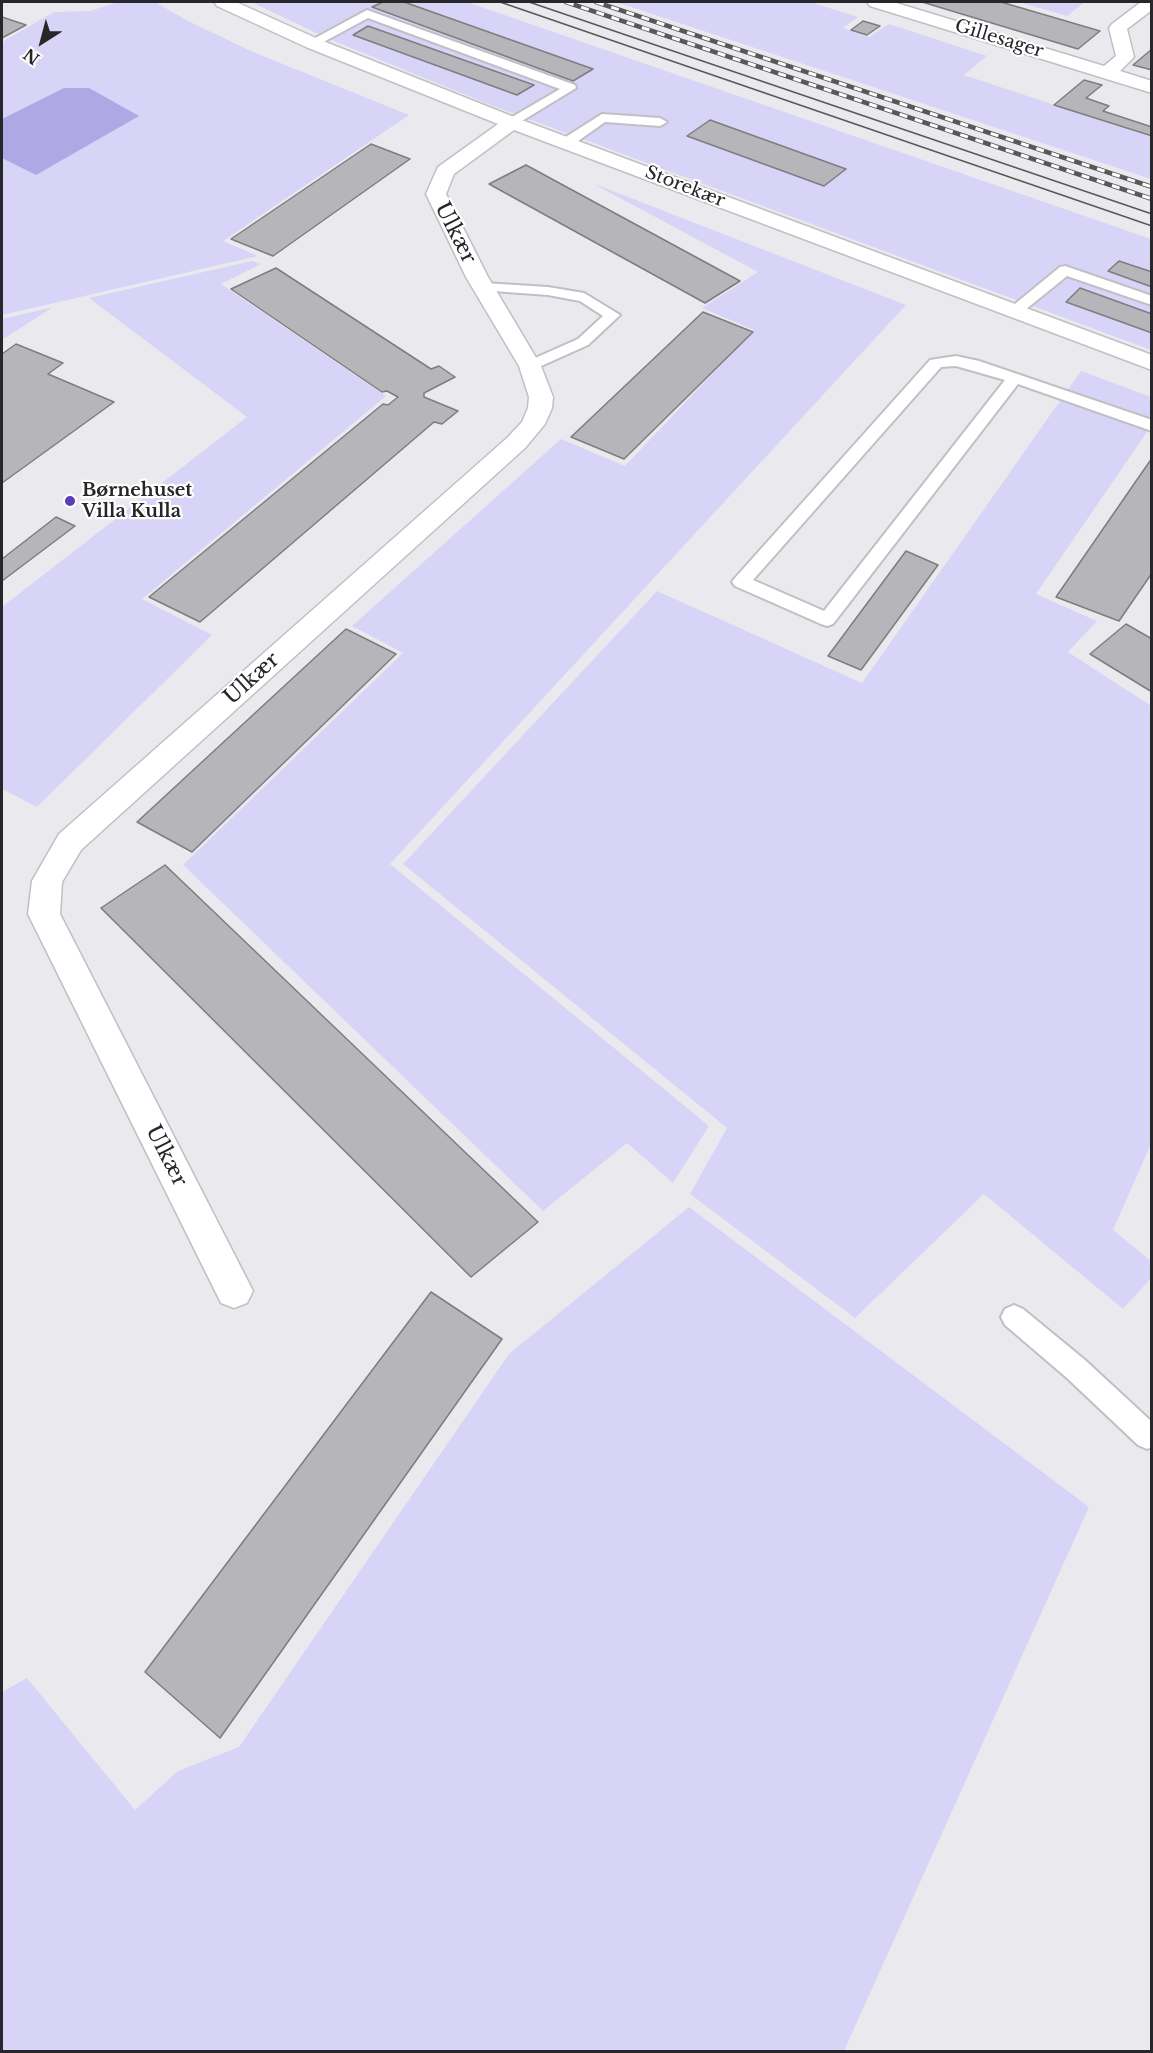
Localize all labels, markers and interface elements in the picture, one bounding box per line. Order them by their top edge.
north arrow [12,12,72,72]
street label: Gillesager [952,15,1046,63]
text: N [19,44,43,69]
street label: Storekær [642,162,728,212]
street label: Ulkær [429,198,481,268]
place label: Børnehuset Villa Kulla [82,480,192,522]
marker: Børnehuset Villa Kulla [63,494,77,508]
street label: Ulkær [219,648,285,710]
street label: Ulkær [140,1121,192,1191]

